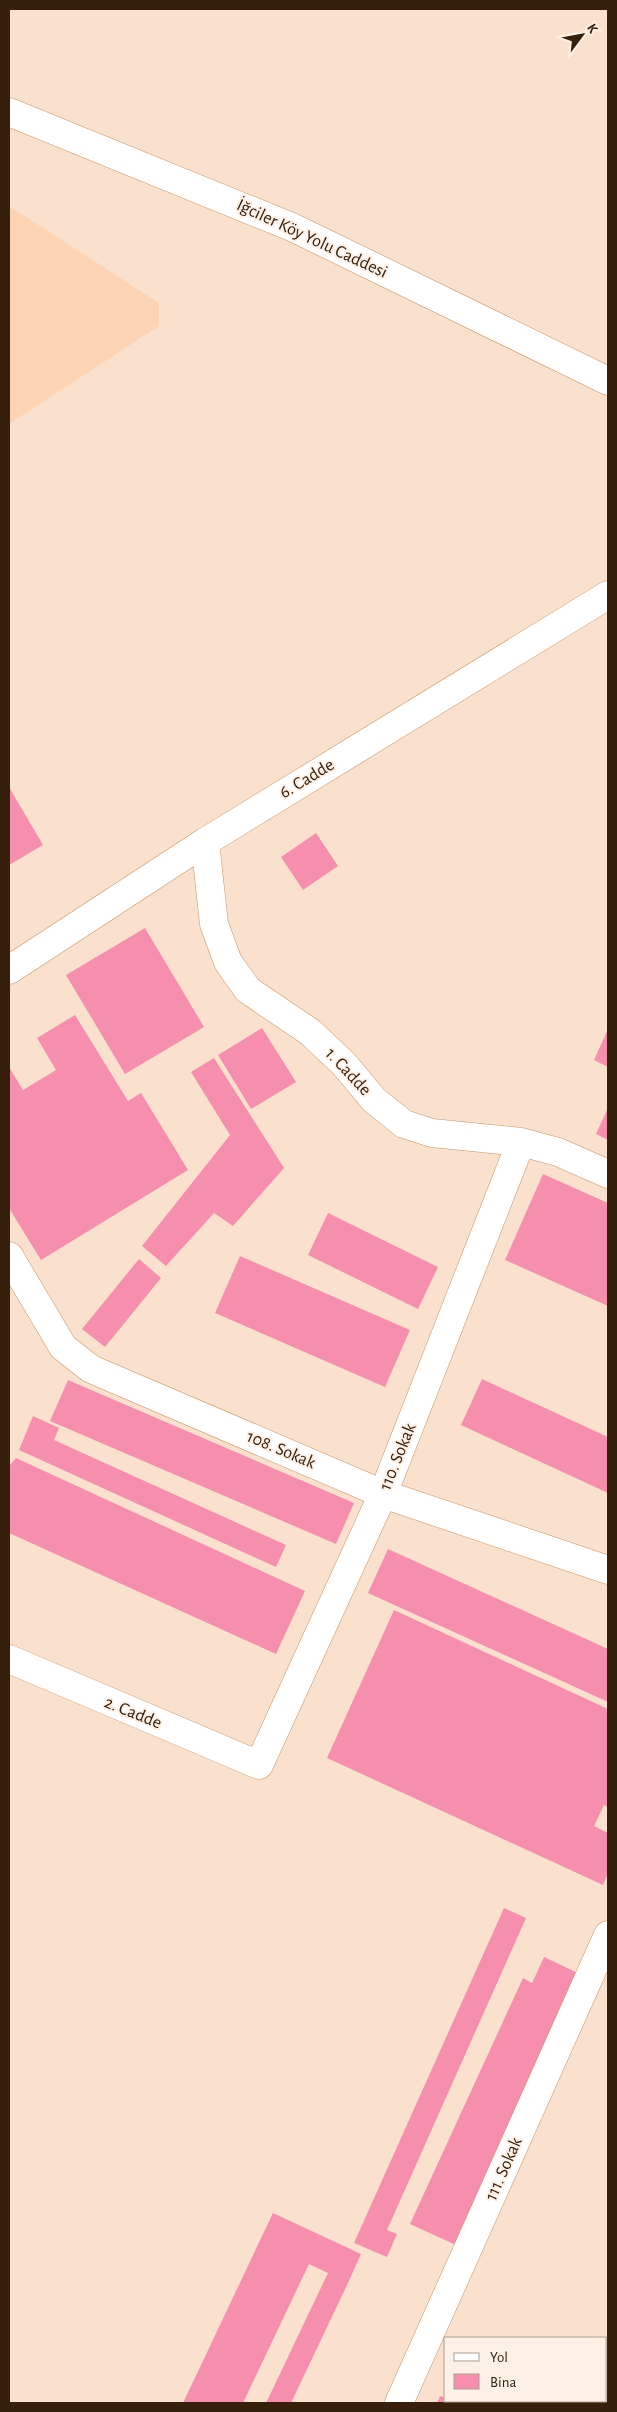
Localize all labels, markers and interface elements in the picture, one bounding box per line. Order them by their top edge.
north arrow [557,10,607,60]
text: K [584,21,601,37]
street label: İğciler Köy Yolu Caddesi [234,194,391,282]
street label: 6. Cadde [277,756,337,802]
street label: 1. Cadde [322,1045,374,1099]
street label: 110. Sokak [376,1420,420,1493]
street label: 108. Sokak [244,1428,319,1473]
street label: 2. Cadde [102,1693,164,1733]
street label: 111. Sokak [482,2134,526,2203]
legend [444,2337,607,2402]
text: Yol [490,2350,508,2365]
text: Bina [490,2375,516,2390]

